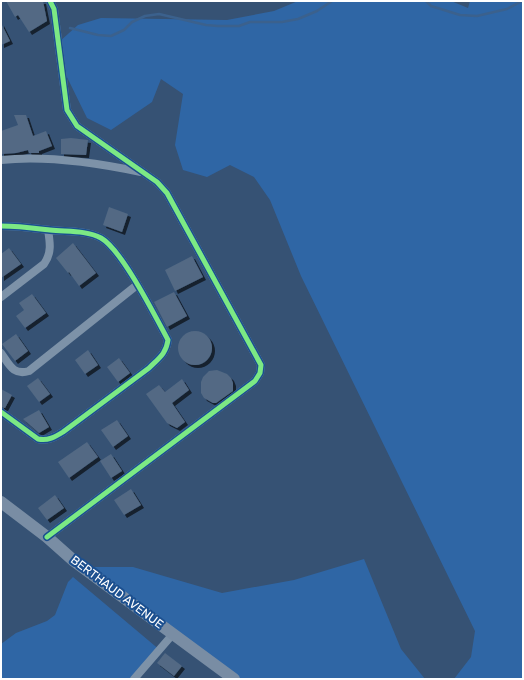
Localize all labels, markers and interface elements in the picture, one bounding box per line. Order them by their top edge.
street label: BERTHAUD AVENUE [68,553,166,631]

